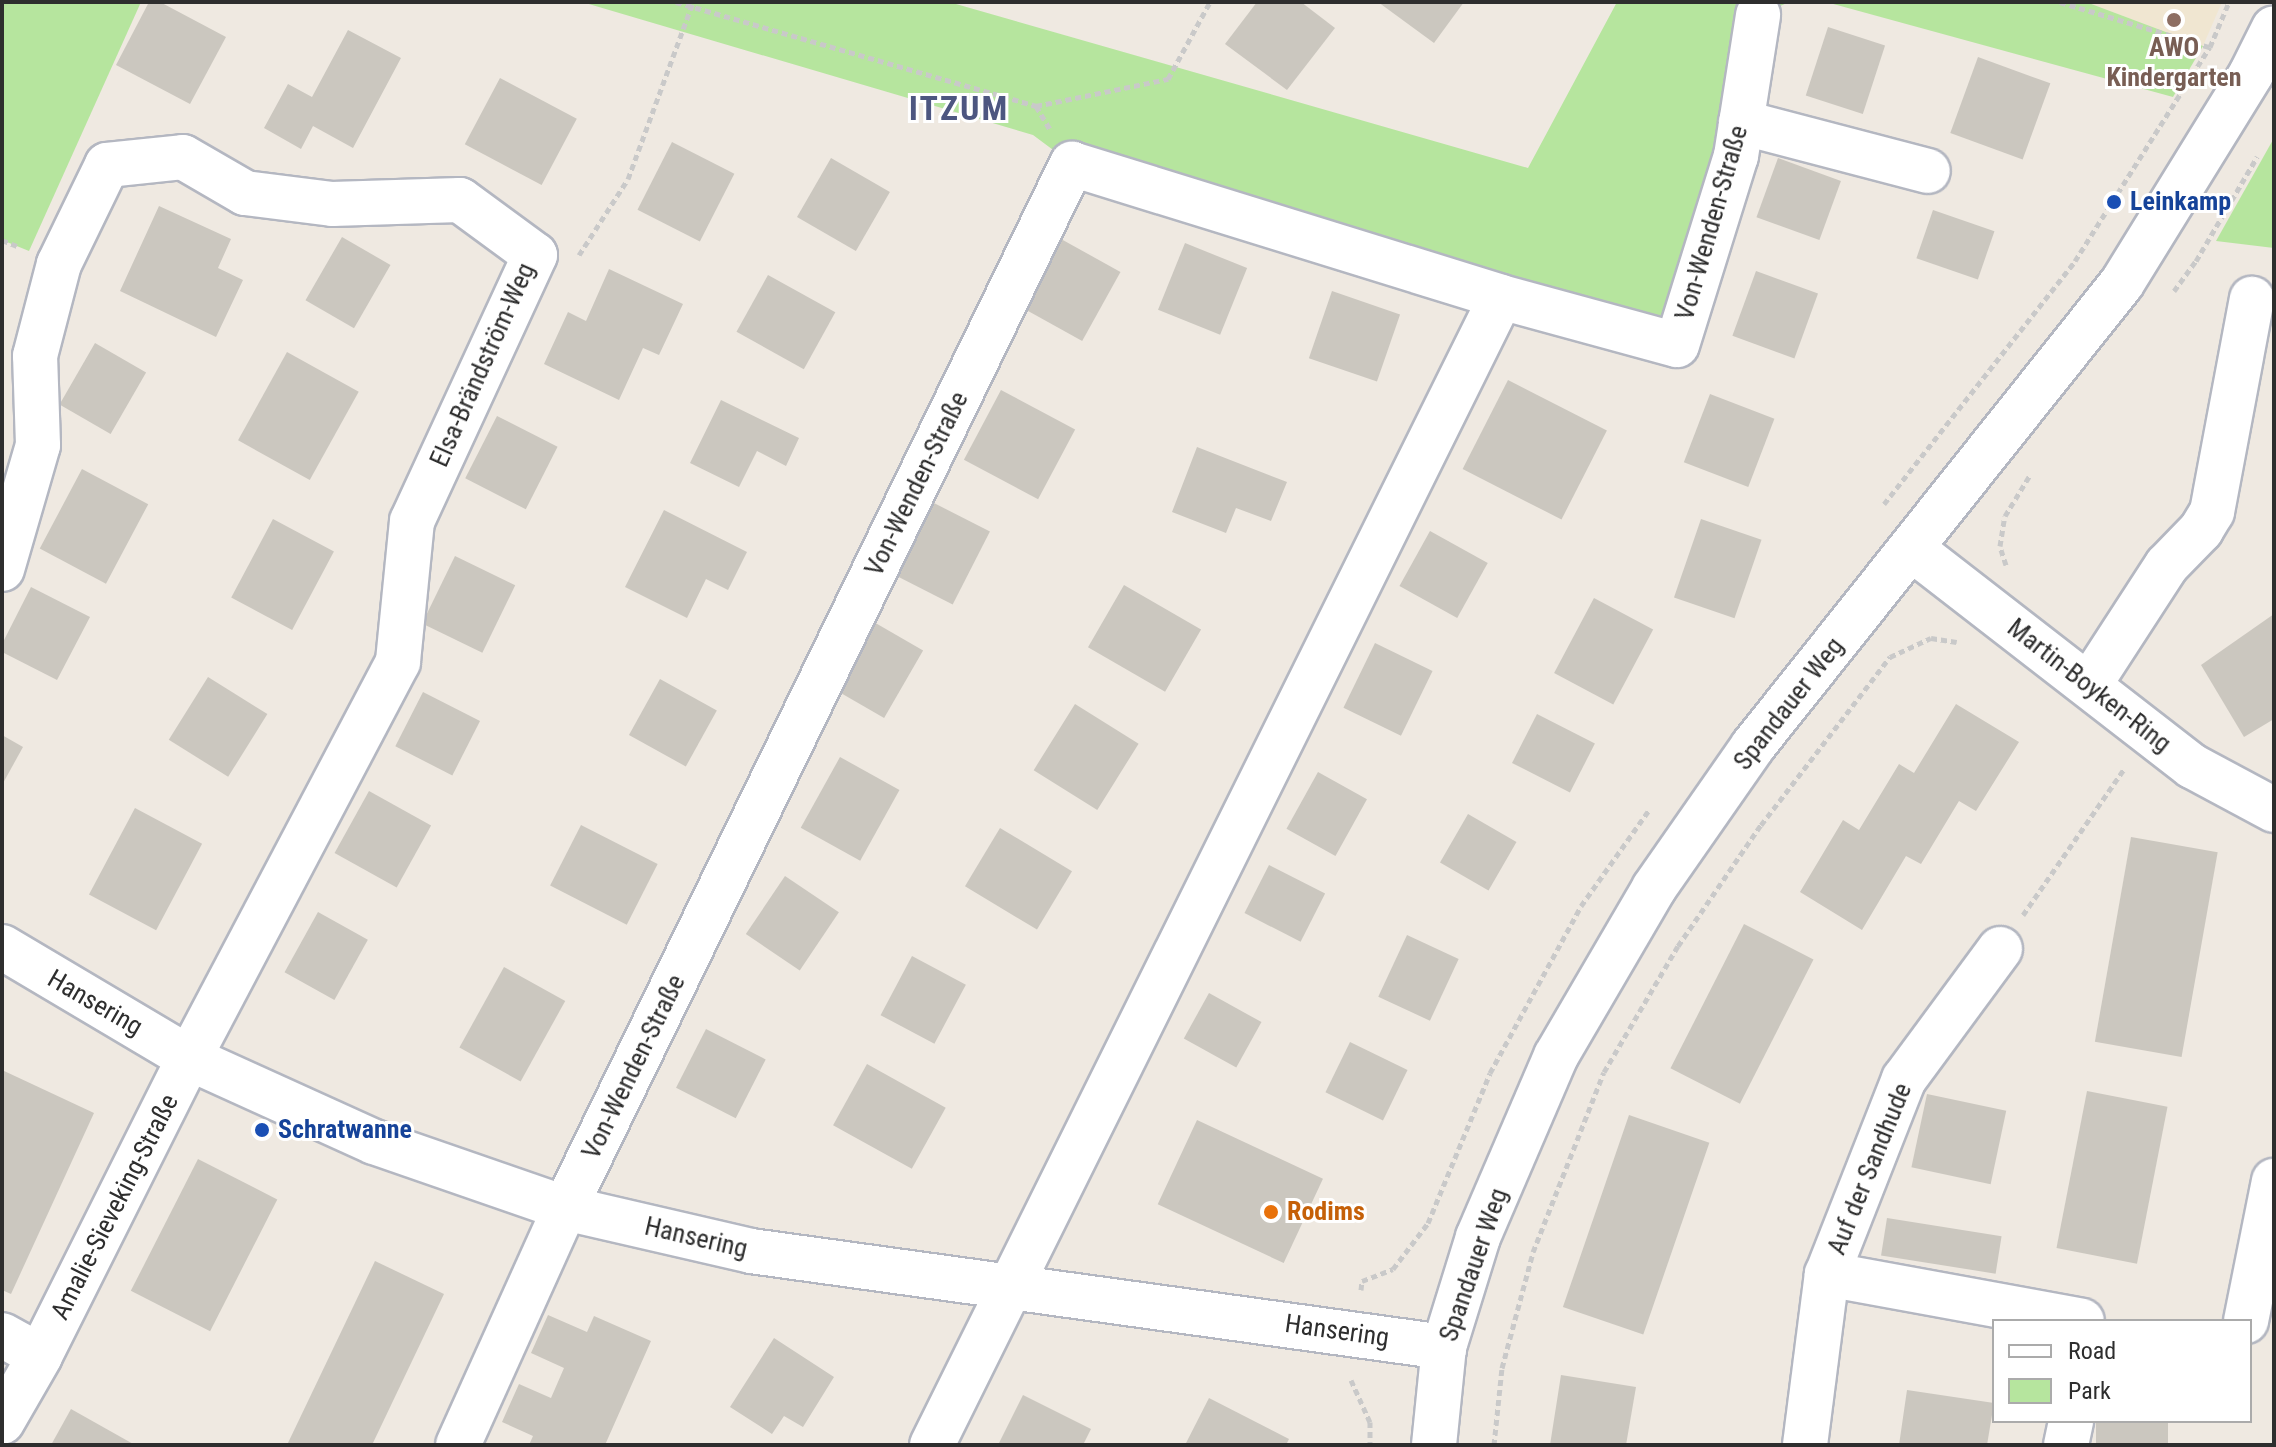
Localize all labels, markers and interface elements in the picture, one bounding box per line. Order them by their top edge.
marker: AWO Kindergarten [2165,11,2183,29]
place label: AWO Kindergarten [2106,32,2242,94]
district label: ITZUM [909,89,1009,129]
street label: Von-Wenden-Straße [1669,122,1755,324]
place label: Leinkamp [2130,186,2231,218]
marker: Leinkamp [2105,193,2123,211]
street label: Elsa-Brändström-Weg [424,258,542,472]
street label: Von-Wenden-Straße [859,387,975,581]
street label: Martin-Boyken-Ring [2001,612,2177,760]
street label: Spandauer Weg [1728,631,1850,777]
street label: Hansering [42,963,148,1043]
street label: Von-Wenden-Straße [576,970,692,1164]
street label: Auf der Sandhude [1821,1079,1919,1259]
street label: Amalie-Sieveking-Straße [45,1089,185,1325]
place label: Schratwanne [278,1114,412,1146]
marker: Schratwanne [253,1121,271,1139]
street label: Spandauer Weg [1433,1184,1515,1346]
place label: Rodims [1287,1196,1365,1228]
marker: Rodims [1262,1203,1280,1221]
street label: Hansering [642,1211,750,1265]
street label: Hansering [1283,1308,1391,1354]
legend [1992,1319,2252,1423]
text: Road [2068,1337,2116,1365]
text: Park [2068,1377,2111,1405]

